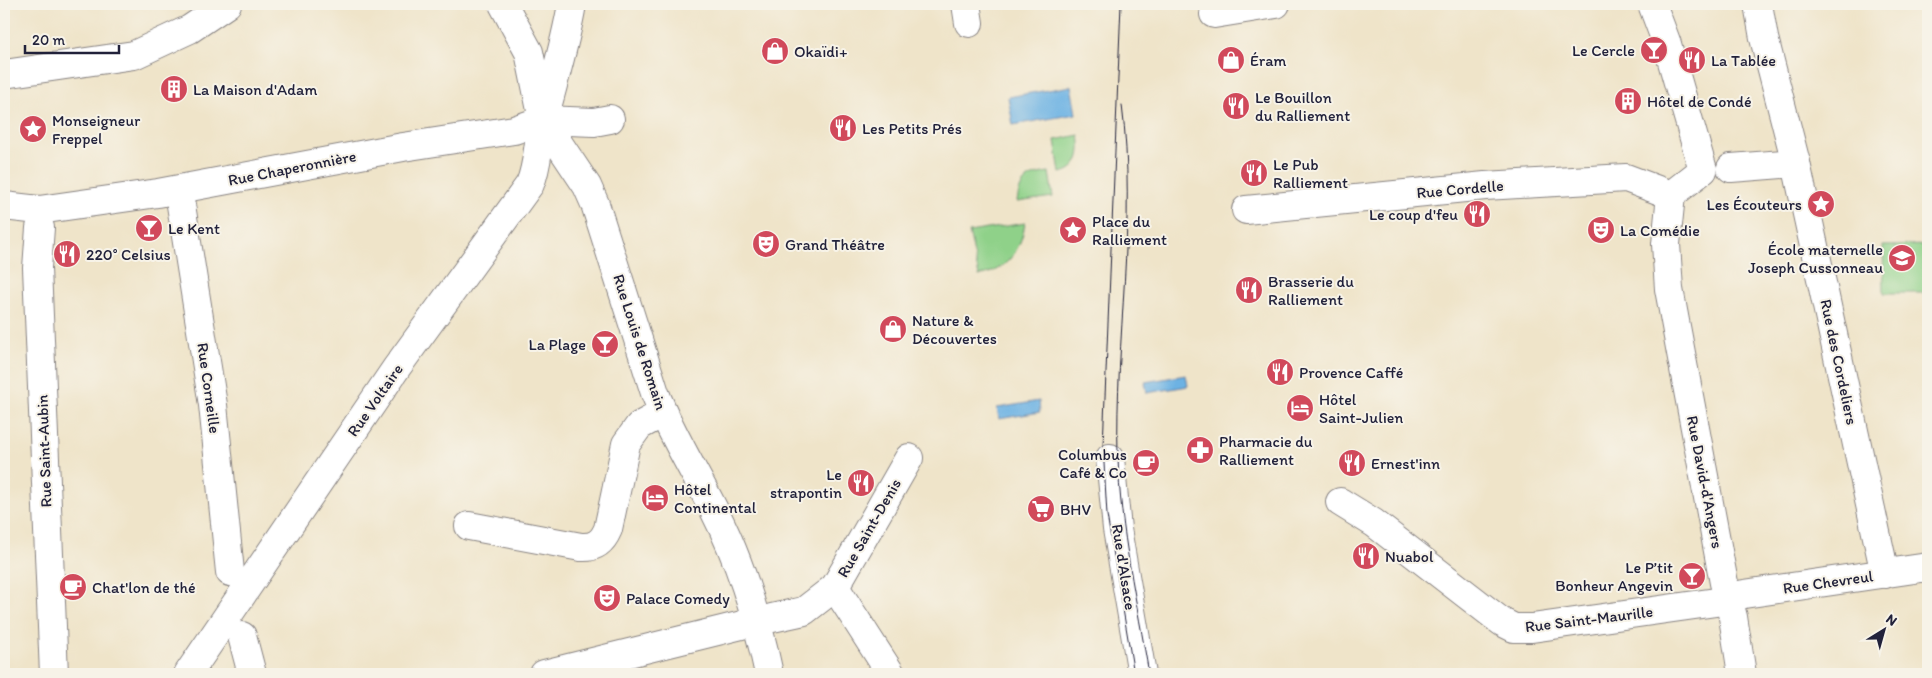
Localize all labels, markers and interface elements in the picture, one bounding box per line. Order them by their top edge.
scale bar [25,22,119,54]
text: 20 m [32,31,66,49]
bar icon: Le Cercle [1639,35,1669,65]
shop icon: Okaïdi+ [760,36,790,66]
place label: Le Cercle [1572,41,1635,60]
place label: Okaïdi+ [794,42,848,61]
shop icon: Éram [1216,45,1246,75]
restaurant icon: La Tablée [1677,45,1707,75]
place label: Éram [1250,51,1287,70]
place label: La Tablée [1711,51,1776,70]
building icon: La Maison d'Adam [159,74,189,104]
place label: La Maison d'Adam [193,80,317,99]
building icon: Hôtel de Condé [1613,86,1643,116]
place label: Le Bouillon du Ralliement [1255,88,1350,125]
restaurant icon: Le Bouillon du Ralliement [1221,91,1251,121]
place label: Hôtel de Condé [1647,92,1752,111]
place label: Monseigneur Freppel [52,111,140,148]
restaurant icon: Les Petits Prés [828,113,858,143]
place icon: Monseigneur Freppel [18,114,48,144]
place label: Les Petits Prés [862,119,962,138]
street label: Rue Chaperonnière [226,146,358,190]
place label: Le Pub Ralliement [1273,155,1348,192]
restaurant icon: Le Pub Ralliement [1239,158,1269,188]
street label: Rue Cordelle [1416,176,1504,202]
place icon: Les Écouteurs [1806,189,1836,219]
place label: Les Écouteurs [1707,195,1802,214]
restaurant icon: Le coup d'feu [1462,199,1492,229]
place label: Le coup d'feu [1369,205,1458,224]
place label: Place du Ralliement [1092,212,1167,249]
bar icon: Le Kent [134,213,164,243]
place icon: Place du Ralliement [1058,215,1088,245]
theatre icon: La Comédie [1586,215,1616,245]
place label: Le Kent [168,219,220,238]
place label: La Comédie [1620,221,1700,240]
theatre icon: Grand Théâtre [751,229,781,259]
place label: Grand Théâtre [785,235,885,254]
restaurant icon: 220° Celsius [52,239,82,269]
place label: École maternelle Joseph Cussonneau [1748,240,1883,277]
school or university icon: École maternelle Joseph Cussonneau [1887,243,1917,273]
place label: 220° Celsius [86,245,171,264]
street label: Rue Louis de Romain [609,272,671,412]
place label: Brasserie du Ralliement [1268,272,1354,309]
restaurant icon: Brasserie du Ralliement [1234,275,1264,305]
street label: Rue des Cordeliers [1816,297,1862,427]
place label: Nature & Découvertes [912,311,997,348]
shop icon: Nature & Découvertes [878,314,908,344]
bar icon: La Plage [590,329,620,359]
place label: La Plage [529,335,586,354]
street label: Rue Corneille [193,341,225,435]
restaurant icon: Provence Caffé [1265,357,1295,387]
street label: Rue Voltaire [343,360,407,440]
place label: Provence Caffé [1299,363,1403,382]
place label: Hôtel Saint-Julien [1319,390,1403,427]
hotel icon: Hôtel Saint-Julien [1285,393,1315,423]
street label: Rue Saint-Aubin [33,394,55,508]
street label: Rue David-d'Angers [1683,414,1727,550]
place label: Pharmacie du Ralliement [1219,432,1313,469]
pharmacy icon: Pharmacie du Ralliement [1185,435,1215,465]
place label: Columbus Café & Co [1058,445,1127,482]
cafe icon: Columbus Café & Co [1131,448,1161,478]
restaurant icon: Ernest'inn [1337,448,1367,478]
place label: Ernest'inn [1371,454,1440,473]
place label: Le strapontin [770,465,842,502]
restaurant icon: Le strapontin [846,468,876,498]
street label: Rue Saint-Denis [833,475,905,581]
place label: Hôtel Continental [674,480,757,517]
hotel icon: Hôtel Continental [640,483,670,513]
supermarket icon: BHV [1026,494,1056,524]
place label: BHV [1060,500,1091,519]
street label: Rue d'Alsace [1108,523,1140,611]
restaurant icon: Nuabol [1351,541,1381,571]
place label: Nuabol [1385,547,1434,566]
place label: Le P’tit Bonheur Angevin [1555,558,1673,595]
bar icon: Le P’tit Bonheur Angevin [1677,561,1707,591]
street label: Rue Chevreul [1782,566,1875,598]
cafe icon: Chat'lon de thé [58,572,88,602]
place label: Chat'lon de thé [92,578,196,597]
theatre icon: Palace Comedy [592,583,622,613]
place label: Palace Comedy [626,589,730,608]
street label: Rue Saint-Maurille [1524,602,1654,636]
north arrow [1860,606,1910,656]
text: N [1883,610,1900,630]

